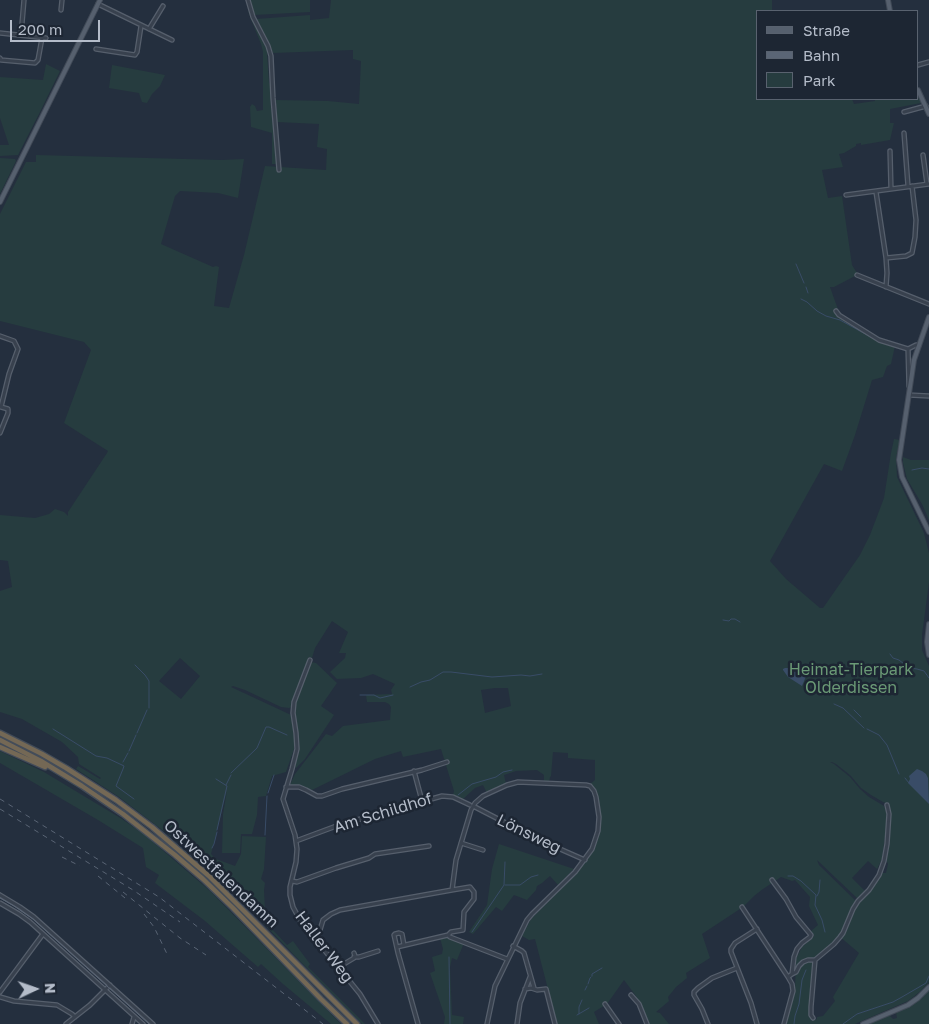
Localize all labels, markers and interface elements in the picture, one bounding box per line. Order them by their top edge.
scale bar [12,10,102,42]
legend [756,10,919,100]
text: 200 m [18,20,62,38]
text: Straße [803,21,850,39]
text: Bahn [803,46,840,64]
text: Park [803,71,835,89]
park label: Heimat-Tierpark Olderdissen [789,660,913,698]
street label: Am Schildhof [331,789,435,837]
street label: Lönsweg [494,810,564,858]
street label: Ostwestfalendamm [160,816,282,932]
street label: Haller Weg [291,907,357,987]
north arrow [10,964,60,1014]
text: N [42,982,59,994]

